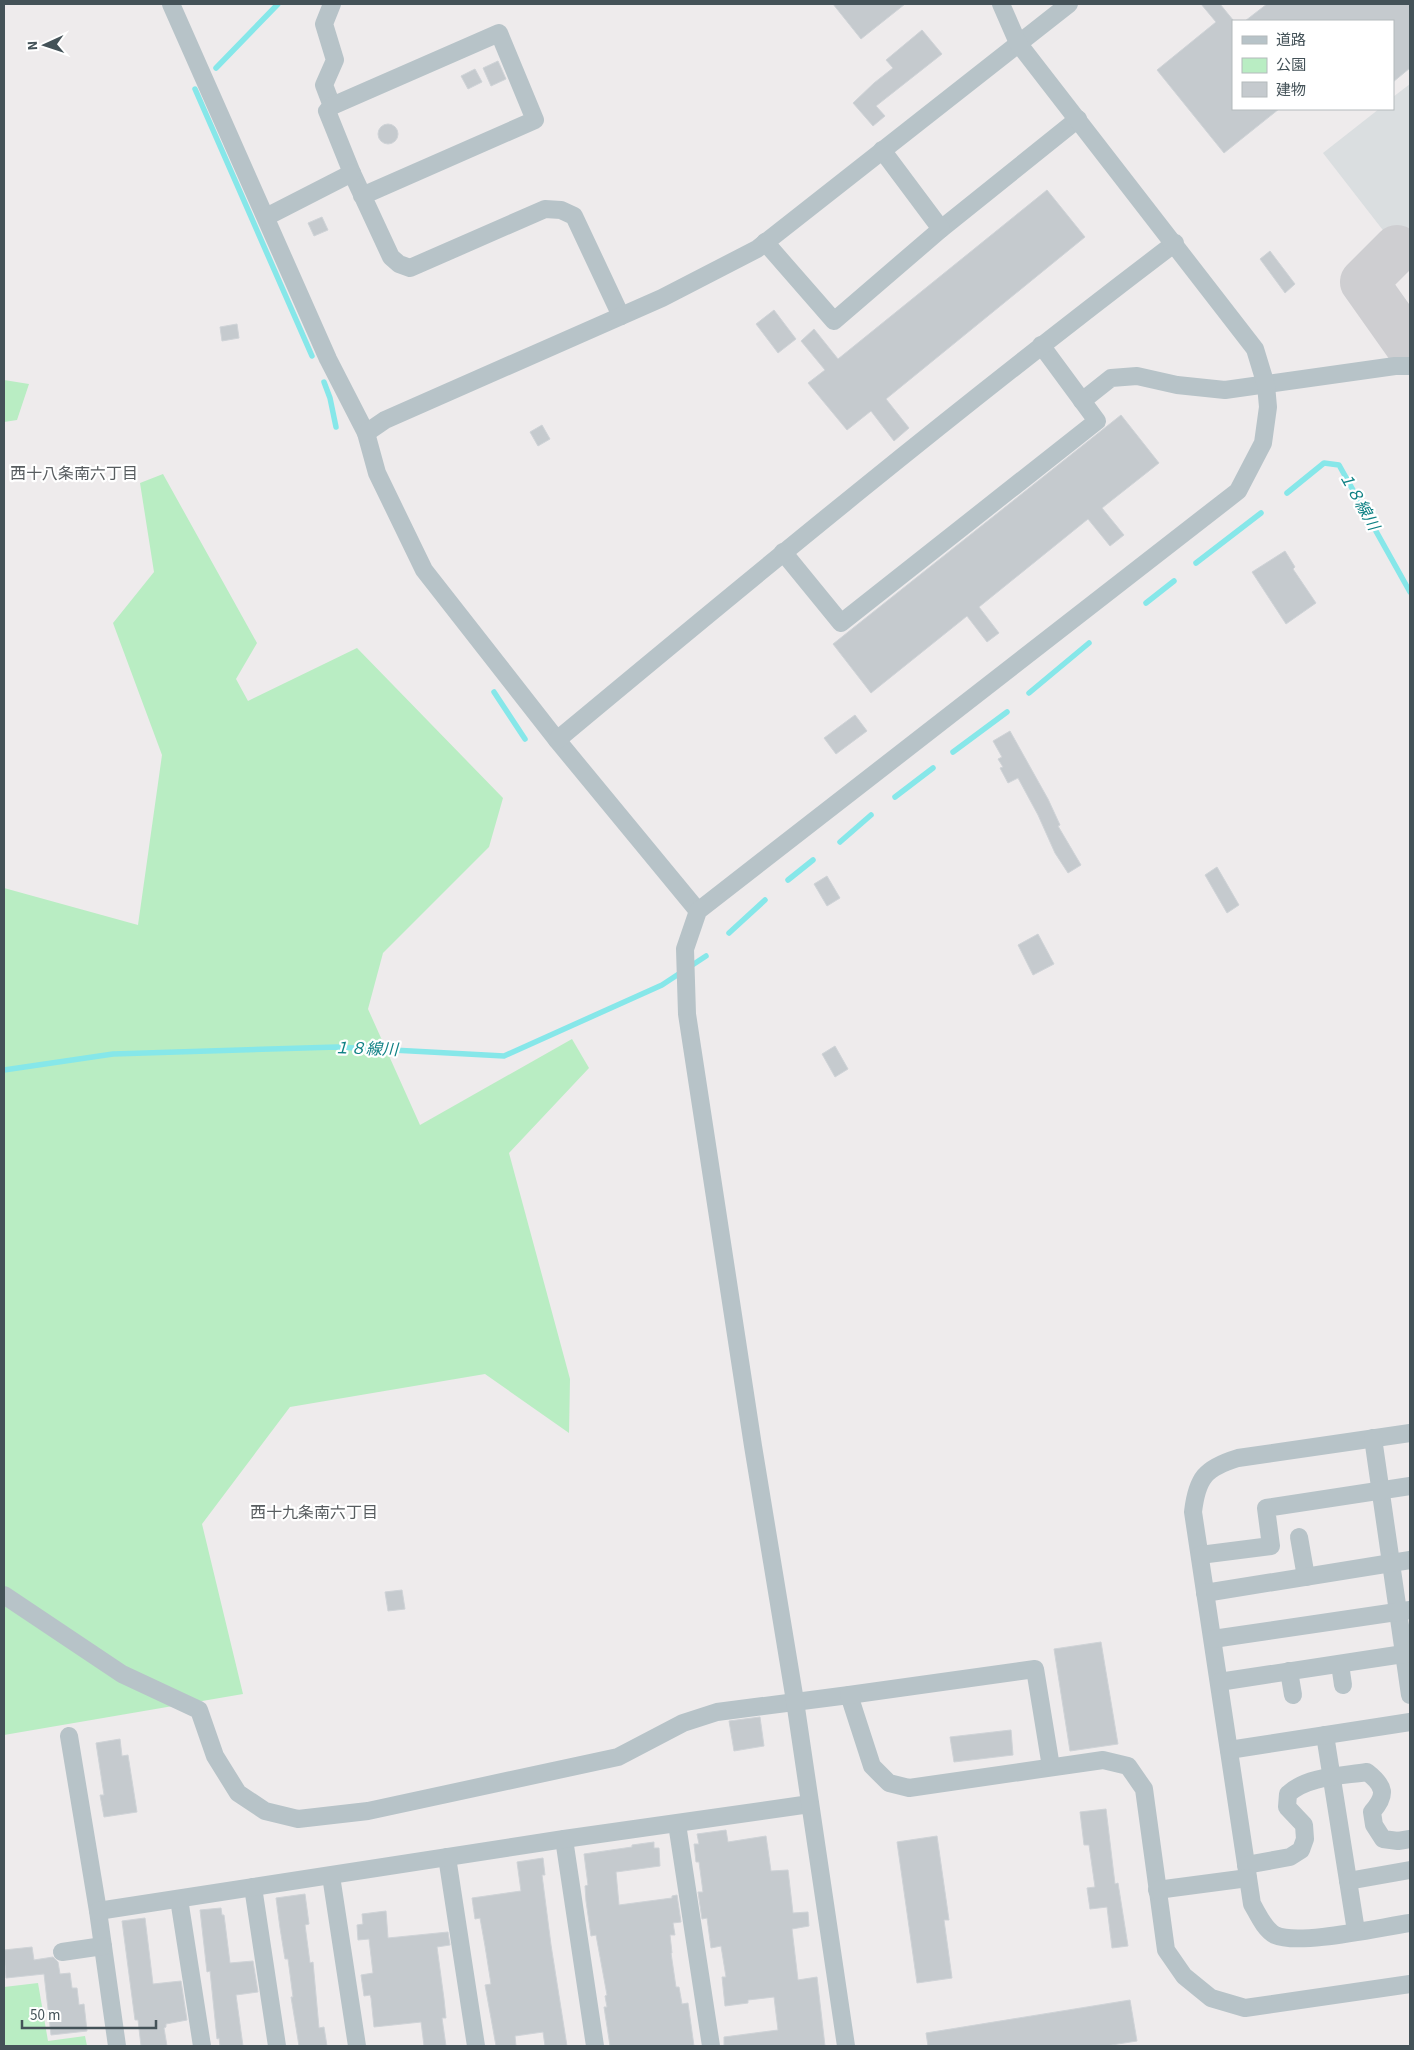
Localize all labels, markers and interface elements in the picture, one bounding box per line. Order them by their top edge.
north arrow [20,20,70,70]
legend [1232,20,1394,110]
text: 道路 [1276,30,1306,51]
text: N [23,40,43,51]
text: 公園 [1276,55,1306,76]
text: 建物 [1276,80,1306,101]
district label: 西十八条南六丁目 [10,463,138,485]
water label: １８線川 [1334,468,1385,536]
water label: １８線川 [334,1037,400,1061]
district label: 西十九条南六丁目 [250,1502,378,1524]
scale bar [22,1998,156,2030]
text: 50 m [30,2005,60,2026]

